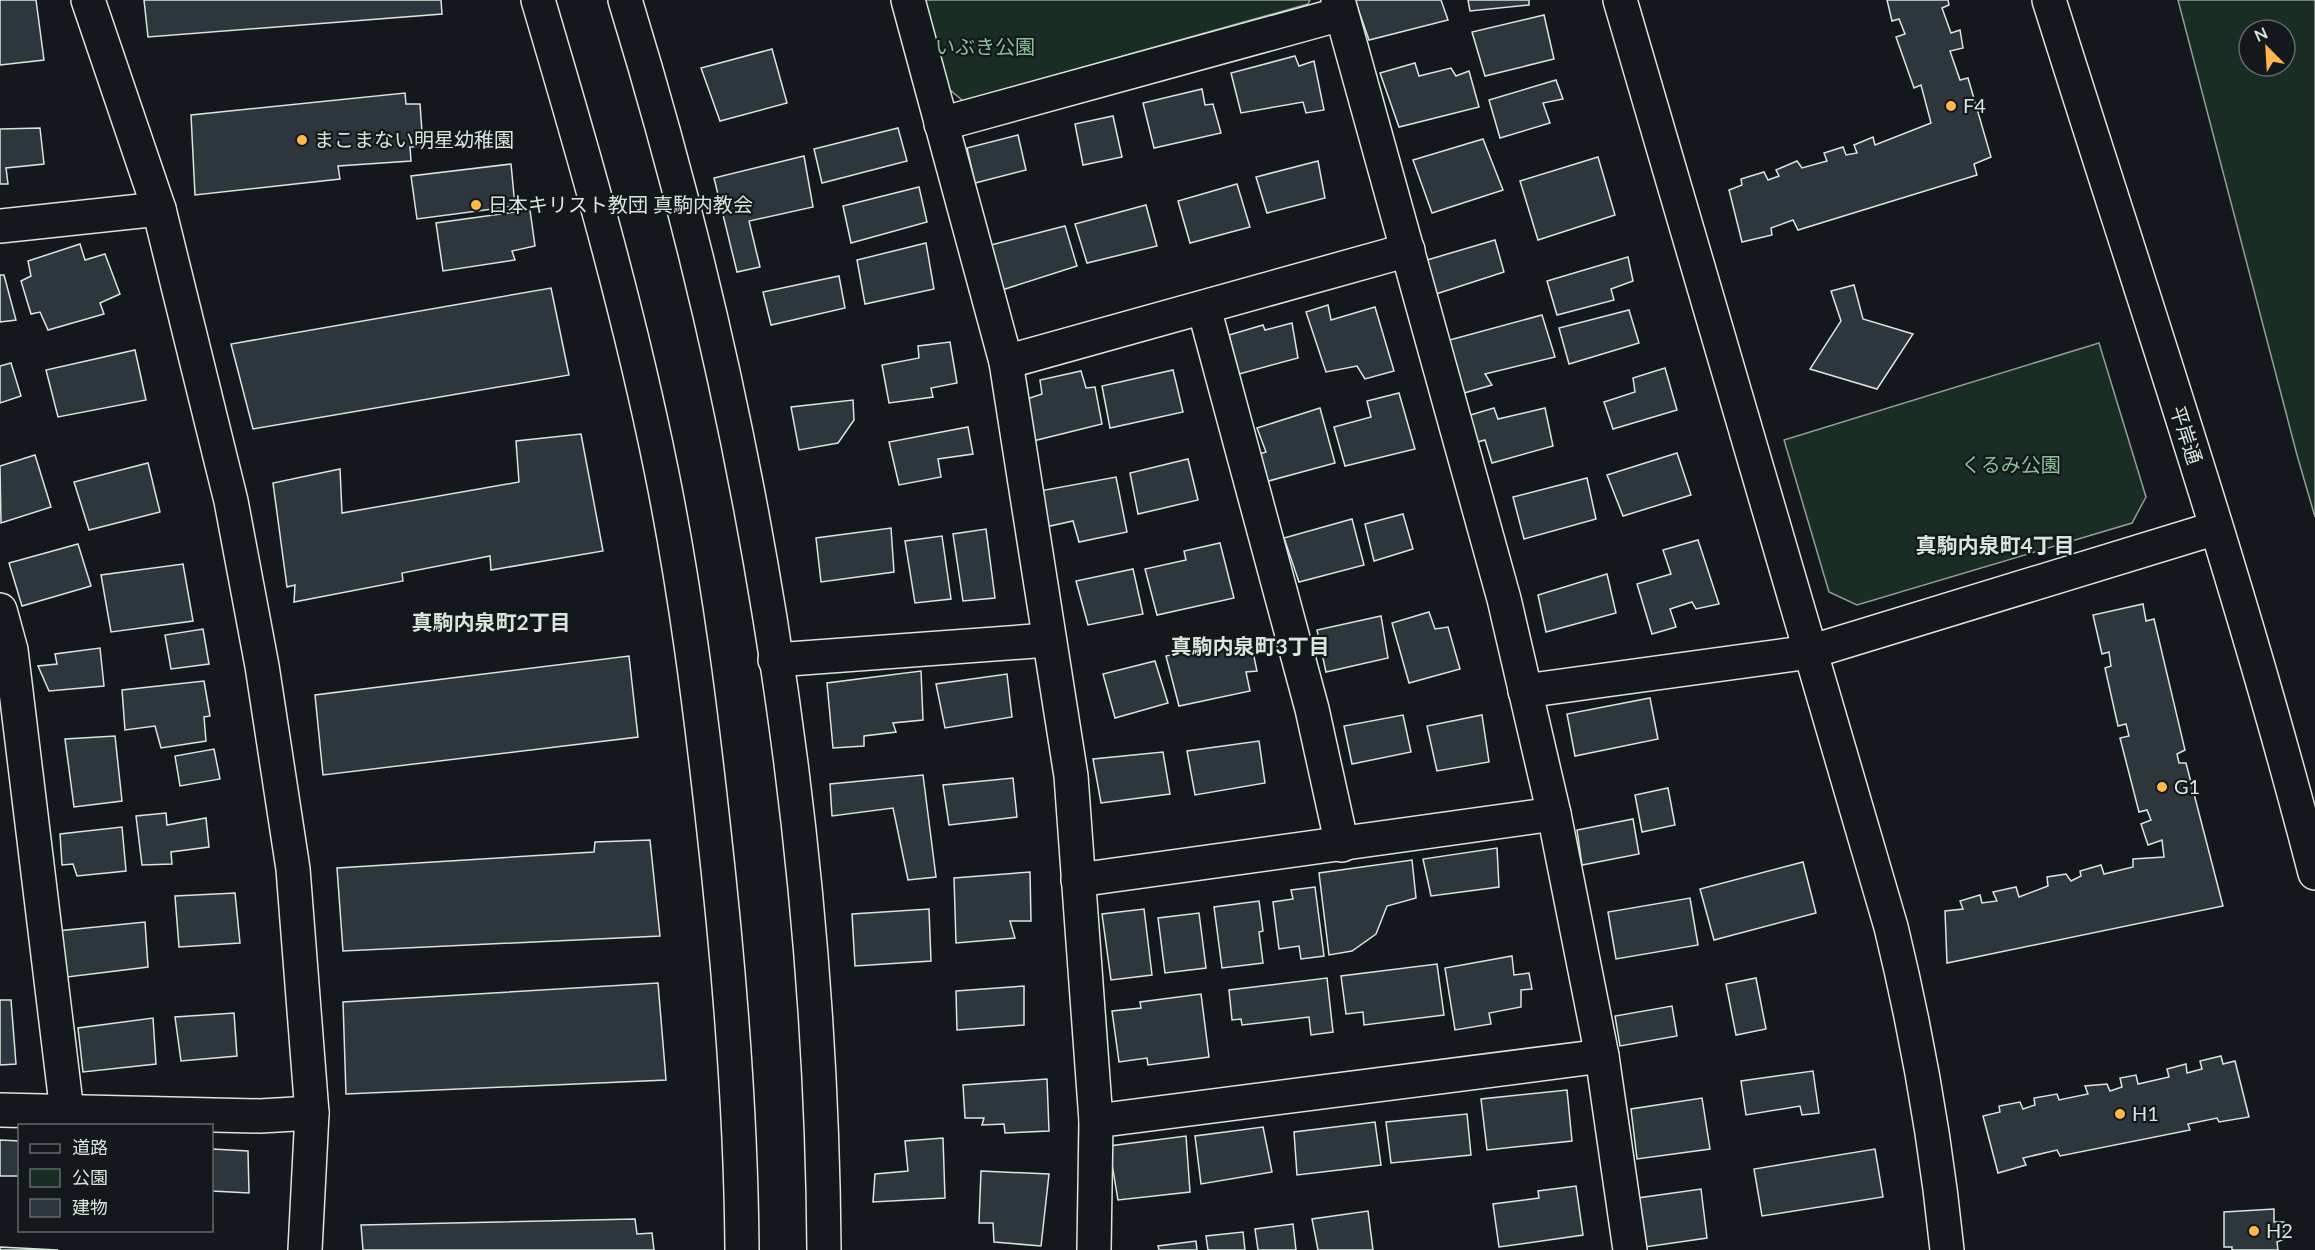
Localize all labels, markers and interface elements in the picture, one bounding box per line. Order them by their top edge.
north arrow [2237,18,2297,78]
text: N [2251,23,2270,45]
park label: いぶき公園 [935,34,1035,58]
place label: F4 [1963,93,1986,117]
marker: F4 [1944,99,1958,113]
place label: まこまない明星幼稚園 [314,127,514,151]
marker: まこまない明星幼稚園 [295,133,309,147]
place label: 日本キリスト教団 真駒内教会 [488,192,753,216]
marker: 日本キリスト教団 真駒内教会 [469,198,483,212]
street label: 平岸通 [2166,402,2208,467]
park label: くるみ公園 [1961,452,2061,476]
district label: 真駒内泉町4丁目 [1915,532,2075,557]
district label: 真駒内泉町2丁目 [411,609,571,634]
district label: 真駒内泉町3丁目 [1170,633,1330,658]
place label: G1 [2174,774,2200,798]
marker: G1 [2155,780,2169,794]
place label: H1 [2132,1101,2159,1125]
marker: H1 [2113,1107,2127,1121]
legend [18,1124,213,1232]
text: 道路 [72,1136,108,1158]
text: 公園 [72,1166,108,1188]
text: 建物 [72,1196,108,1218]
place label: H2 [2266,1218,2293,1242]
marker: H2 [2247,1224,2261,1238]

